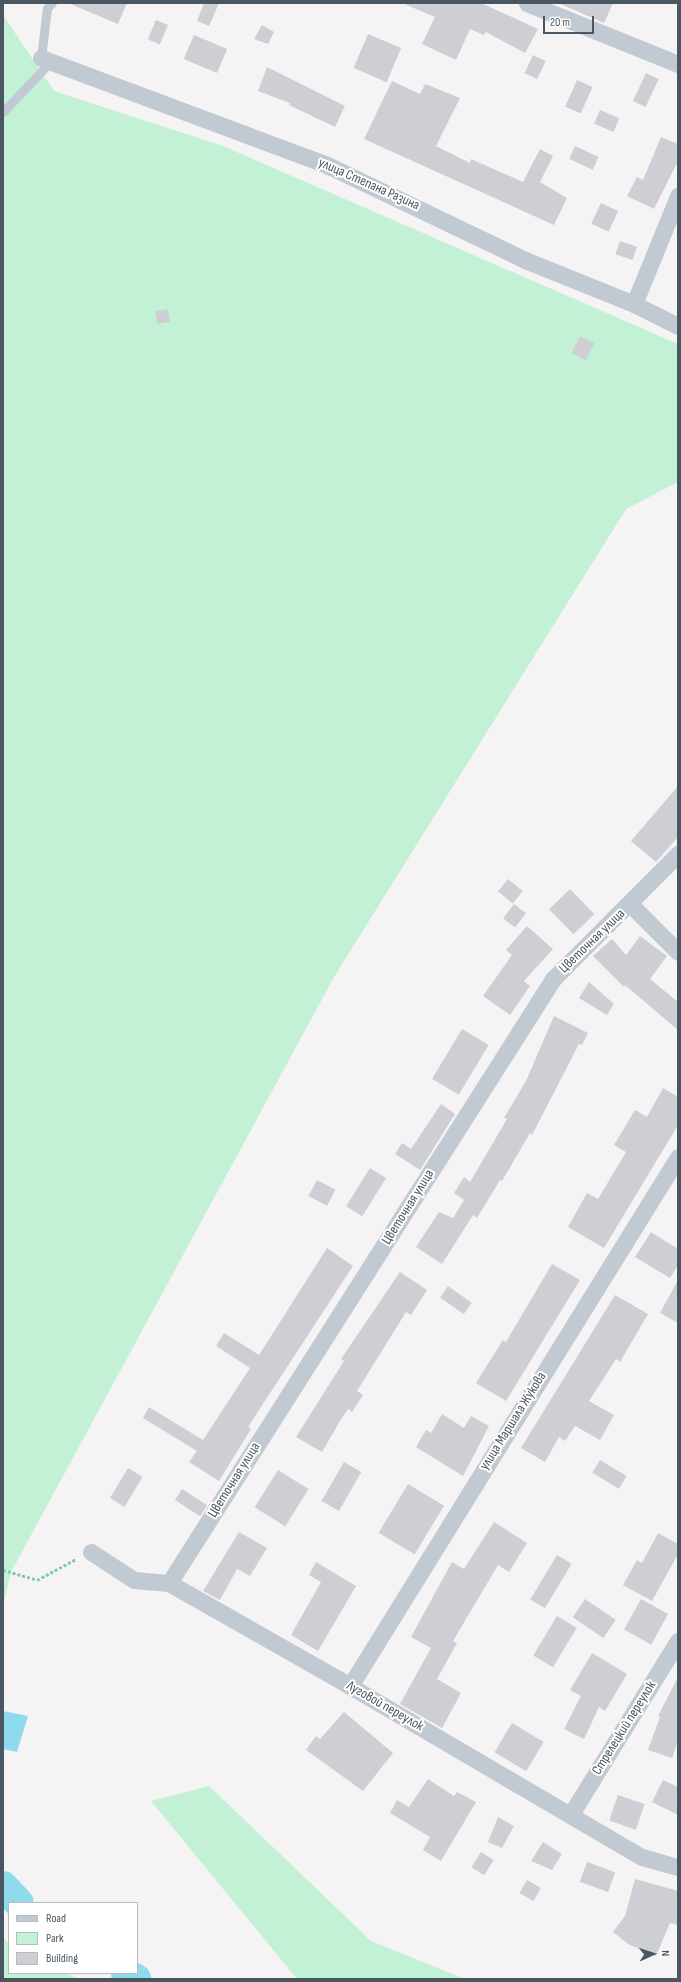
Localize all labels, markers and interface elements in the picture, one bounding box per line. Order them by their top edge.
scale bar [545,8,596,34]
text: 20 m [550,15,570,30]
street label: улица Степана Разина [316,154,422,214]
street label: Цветочная улица [556,905,628,977]
street label: Цветочная улица [378,1166,438,1248]
street label: улица Маршала Жукова [476,1369,550,1473]
street label: Цветочная улица [204,1439,264,1521]
street label: Луговой переулок [344,1677,426,1735]
street label: Стрелецкий переулок [588,1678,660,1778]
legend [8,1902,138,1974]
text: Road [46,1911,66,1926]
text: Park [46,1931,64,1946]
north arrow [633,1934,673,1974]
text: N [659,1950,672,1957]
text: Building [46,1951,78,1966]

